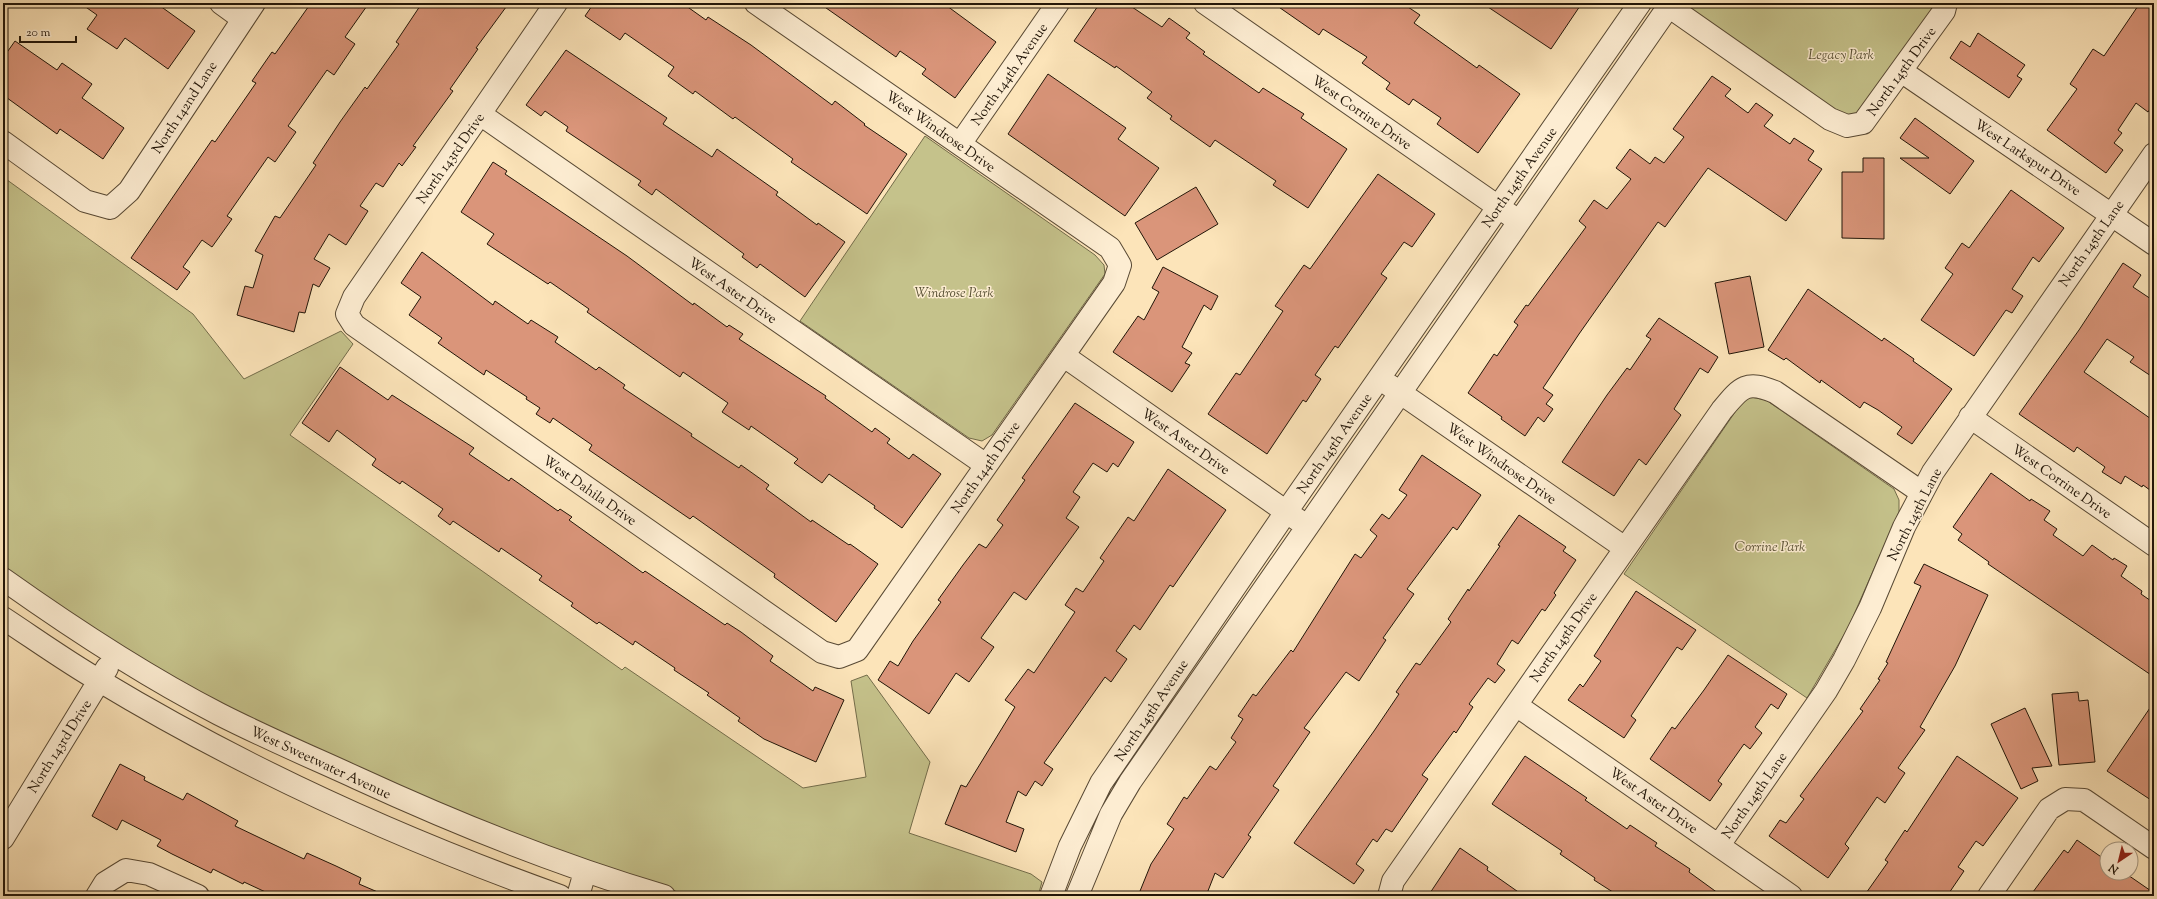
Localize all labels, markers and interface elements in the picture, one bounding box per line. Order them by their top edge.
scale bar [20,18,76,44]
street label: North 144th Avenue [968,20,1054,131]
street label: North 145th Drive [1863,23,1942,121]
text: 20 m [26,24,51,42]
park label: Legacy Park [1808,46,1875,66]
street label: North 142nd Lane [148,58,223,158]
street label: West Corrine Drive [1307,72,1415,156]
street label: West Windrose Drive [881,87,999,178]
street label: North 143rd Drive [413,110,491,209]
street label: West Larkspur Drive [1970,115,2084,202]
street label: North 145th Avenue [1478,124,1563,233]
street label: North 145th Lane [2055,197,2130,292]
street label: West Aster Drive [683,254,780,330]
park label: Windrose Park [915,284,994,304]
street label: North 145th Avenue [1293,390,1378,499]
street label: West Aster Drive [1136,405,1233,481]
street label: North 144th Drive [947,418,1026,518]
street label: West Windrose Drive [1442,419,1560,510]
street label: West Corrine Drive [2007,441,2115,525]
street label: West Dahila Drive [538,452,640,532]
street label: North 145th Lane [1884,465,1948,565]
park label: Corrine Park [1735,538,1806,558]
street label: North 145th Drive [1526,589,1603,687]
street label: North 145th Avenue [1111,656,1194,766]
street label: North 143rd Drive [24,696,98,798]
street label: West Sweetwater Avenue [246,722,394,805]
street label: North 145th Lane [1718,749,1793,844]
street label: West Aster Drive [1604,764,1701,840]
north arrow [2099,841,2139,881]
text: N [2105,859,2123,878]

